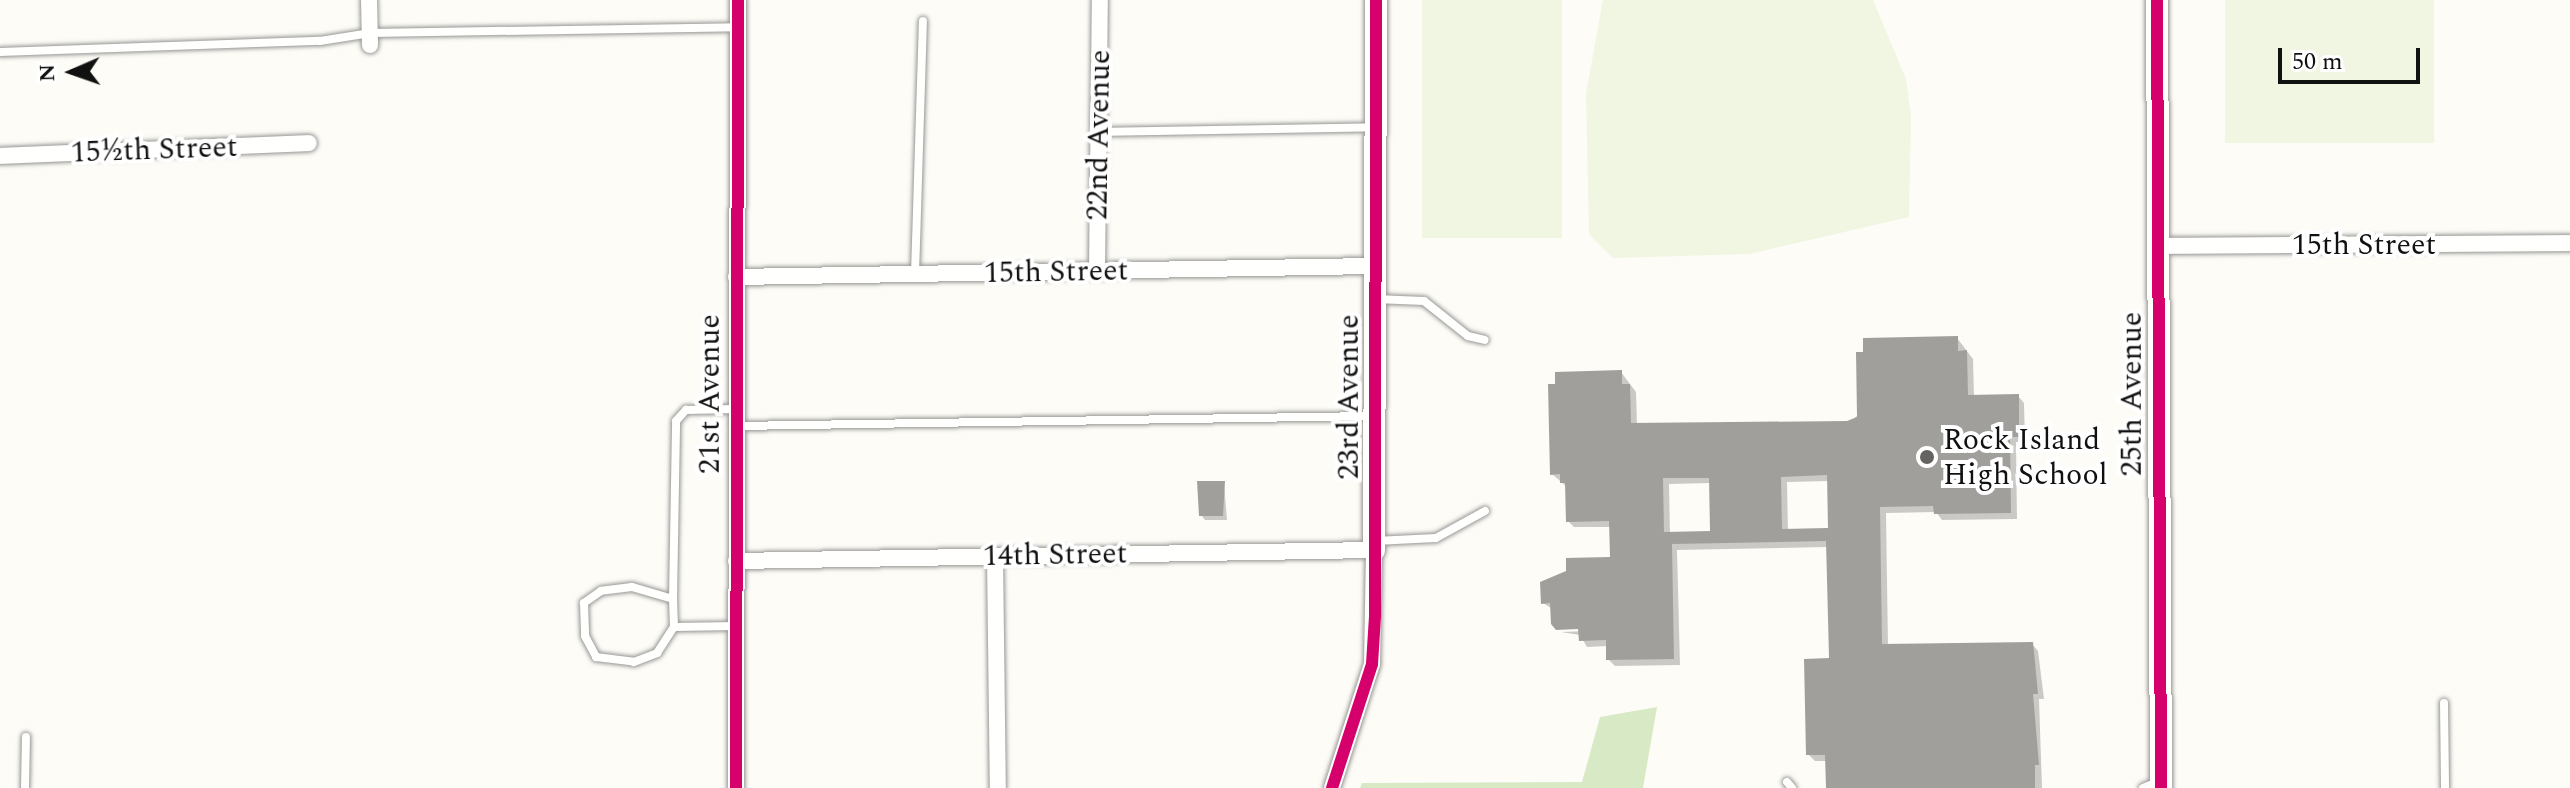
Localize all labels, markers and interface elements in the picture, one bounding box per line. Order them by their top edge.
north arrow [32,32,112,112]
scale bar [2282,32,2424,82]
text: 50 m [2292,44,2343,80]
street label: 22nd Avenue [1080,49,1118,221]
text: N [31,63,64,82]
street label: 15½th Street [70,129,238,171]
street label: 15th Street [2292,227,2436,263]
street label: 15th Street [984,253,1128,291]
street label: 25th Avenue [2114,312,2150,476]
street label: 21st Avenue [692,314,728,474]
street label: 23rd Avenue [1331,314,1367,480]
place label: Rock Island High School [1943,422,2107,492]
marker: Rock Island High School [1918,448,1936,466]
street label: 14th Street [983,536,1127,574]

